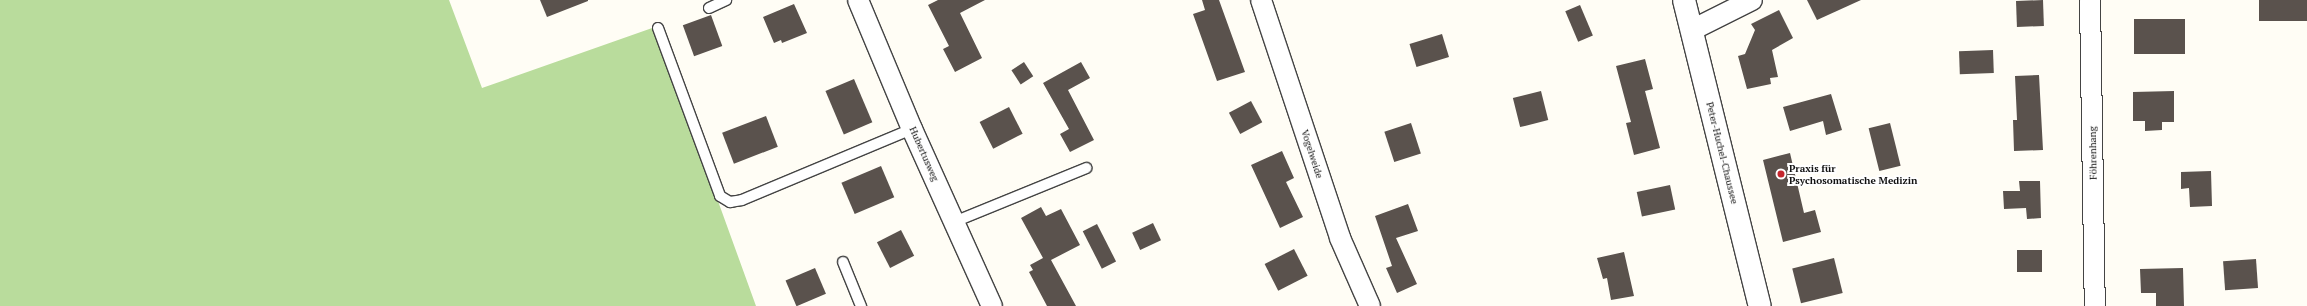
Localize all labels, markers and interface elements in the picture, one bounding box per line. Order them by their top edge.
street label: Peter-Huchel-Chaussee [1704,101,1740,205]
street label: Hubertusweg [907,125,941,183]
street label: Föhrenhang [2087,126,2099,180]
street label: Vogelweide [1298,128,1326,180]
place label: Praxis für Psychosomatische Medizin [1789,162,1917,186]
marker: Praxis für Psychosomatische Medizin [1776,169,1786,179]

